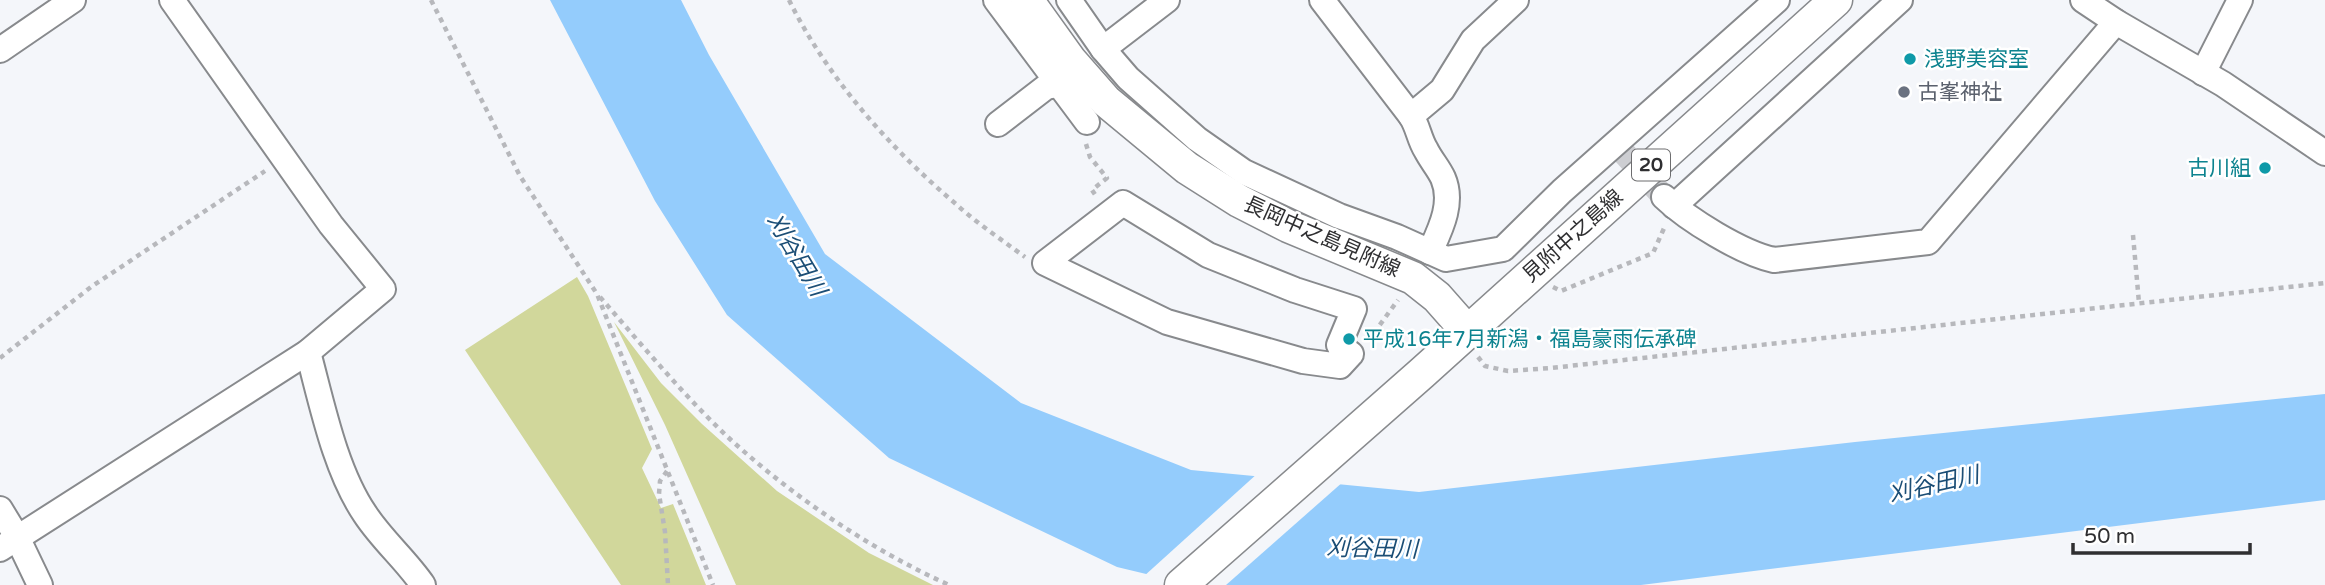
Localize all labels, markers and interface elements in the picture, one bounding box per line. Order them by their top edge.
place label: 浅野美容室 [1924,47,2029,72]
marker: 浅野美容室 [1902,51,1918,67]
place label: 古峯神社 [1918,80,2002,105]
marker: 古峯神社 [1896,84,1912,100]
road number: 20 [1632,150,1670,181]
place label: 古川組 [2188,156,2251,181]
marker: 古川組 [2257,160,2273,176]
street label: 見附中之島線 [1518,185,1628,287]
street label: 長岡中之島見附線 [1240,191,1404,283]
water label: 刈谷田川 [760,208,833,304]
place label: 平成16年7月新潟・福島豪雨伝承碑 [1363,327,1697,352]
marker: 平成16年7月新潟・福島豪雨伝承碑 [1341,331,1357,347]
water label: 刈谷田川 [1886,460,1985,509]
scale bar [2073,512,2250,556]
text: 50 m [2084,524,2135,549]
water label: 刈谷田川 [1326,534,1421,564]

